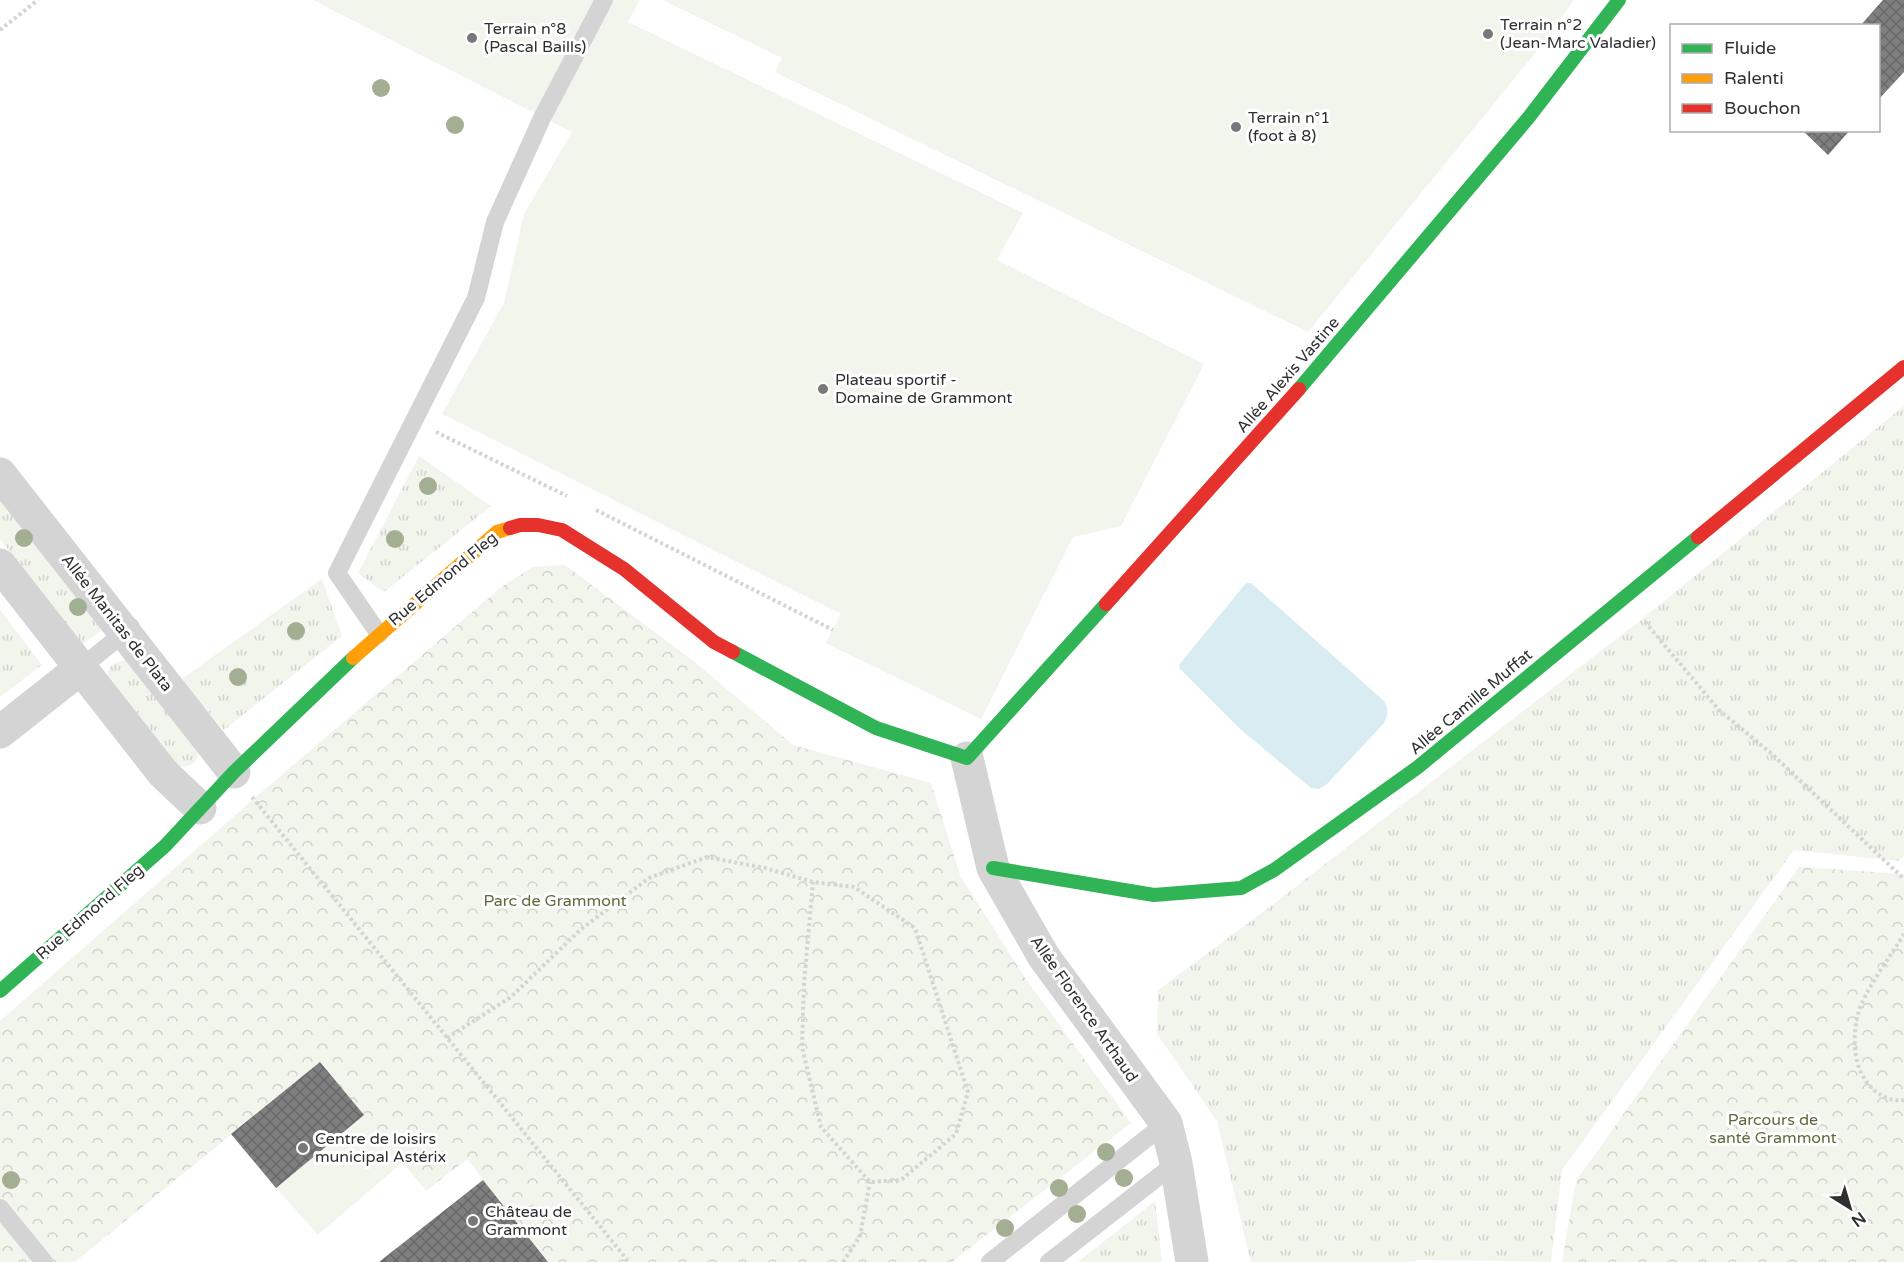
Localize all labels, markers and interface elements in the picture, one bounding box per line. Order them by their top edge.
place label: Terrain n°2 (Jean-Marc Valadier) [1500,15,1656,53]
place label: Terrain n°8 (Pascal Baills) [484,19,586,57]
legend [1670,24,1880,132]
marker: Terrain n°2 (Jean-Marc Valadier) [1481,27,1495,41]
marker: Terrain n°8 (Pascal Baills) [465,31,479,45]
text: Fluide [1724,37,1776,59]
text: Ralenti [1724,67,1784,89]
text: Bouchon [1724,97,1801,119]
place label: Terrain n°1 (foot à 8) [1248,108,1330,146]
marker: Terrain n°1 (foot à 8) [1229,120,1243,134]
street label: Allée Alexis Vastine [1232,313,1344,437]
place label: Plateau sportif - Domaine de Grammont [835,370,1012,408]
marker: Plateau sportif - Domaine de Grammont [816,382,830,396]
street label: Rue Edmond Fleg [385,528,501,630]
street label: Allée Manitas de Plata [57,550,177,696]
street label: Allée Camille Muffat [1406,645,1536,759]
street label: Rue Edmond Fleg [32,860,148,964]
park label: Parc de Grammont [483,891,627,911]
street label: Allée Florence Arthaud [1026,932,1142,1086]
park label: Parcours de santé Grammont [1709,1110,1837,1148]
place label: Centre de loisirs municipal Astérix [315,1129,446,1167]
marker: Centre de loisirs municipal Astérix [296,1141,310,1155]
north arrow [1820,1178,1880,1238]
place label: Château de Grammont [485,1202,572,1240]
text: N [1847,1207,1870,1231]
marker: Château de Grammont [466,1214,480,1228]

